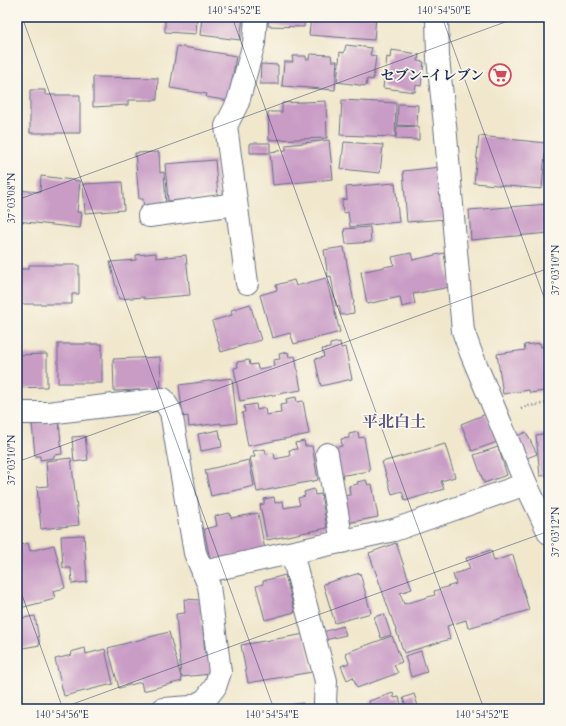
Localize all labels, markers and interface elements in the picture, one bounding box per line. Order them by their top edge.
text: 140°54'52"E [207,4,261,18]
text: 140°54'50"E [417,4,471,18]
supermarket icon: セブン-イレブン [487,62,513,88]
place label: セブン-イレブン [380,66,484,85]
text: 37°03'08"N [5,172,19,223]
text: 37°03'10"N [549,244,563,295]
district label: 平北白土 [362,411,426,433]
text: 37°03'10"N [5,434,19,485]
text: 37°03'12"N [549,506,563,557]
text: 140°54'56"E [35,708,89,722]
text: 140°54'54"E [245,708,299,722]
text: 140°54'52"E [455,708,509,722]

